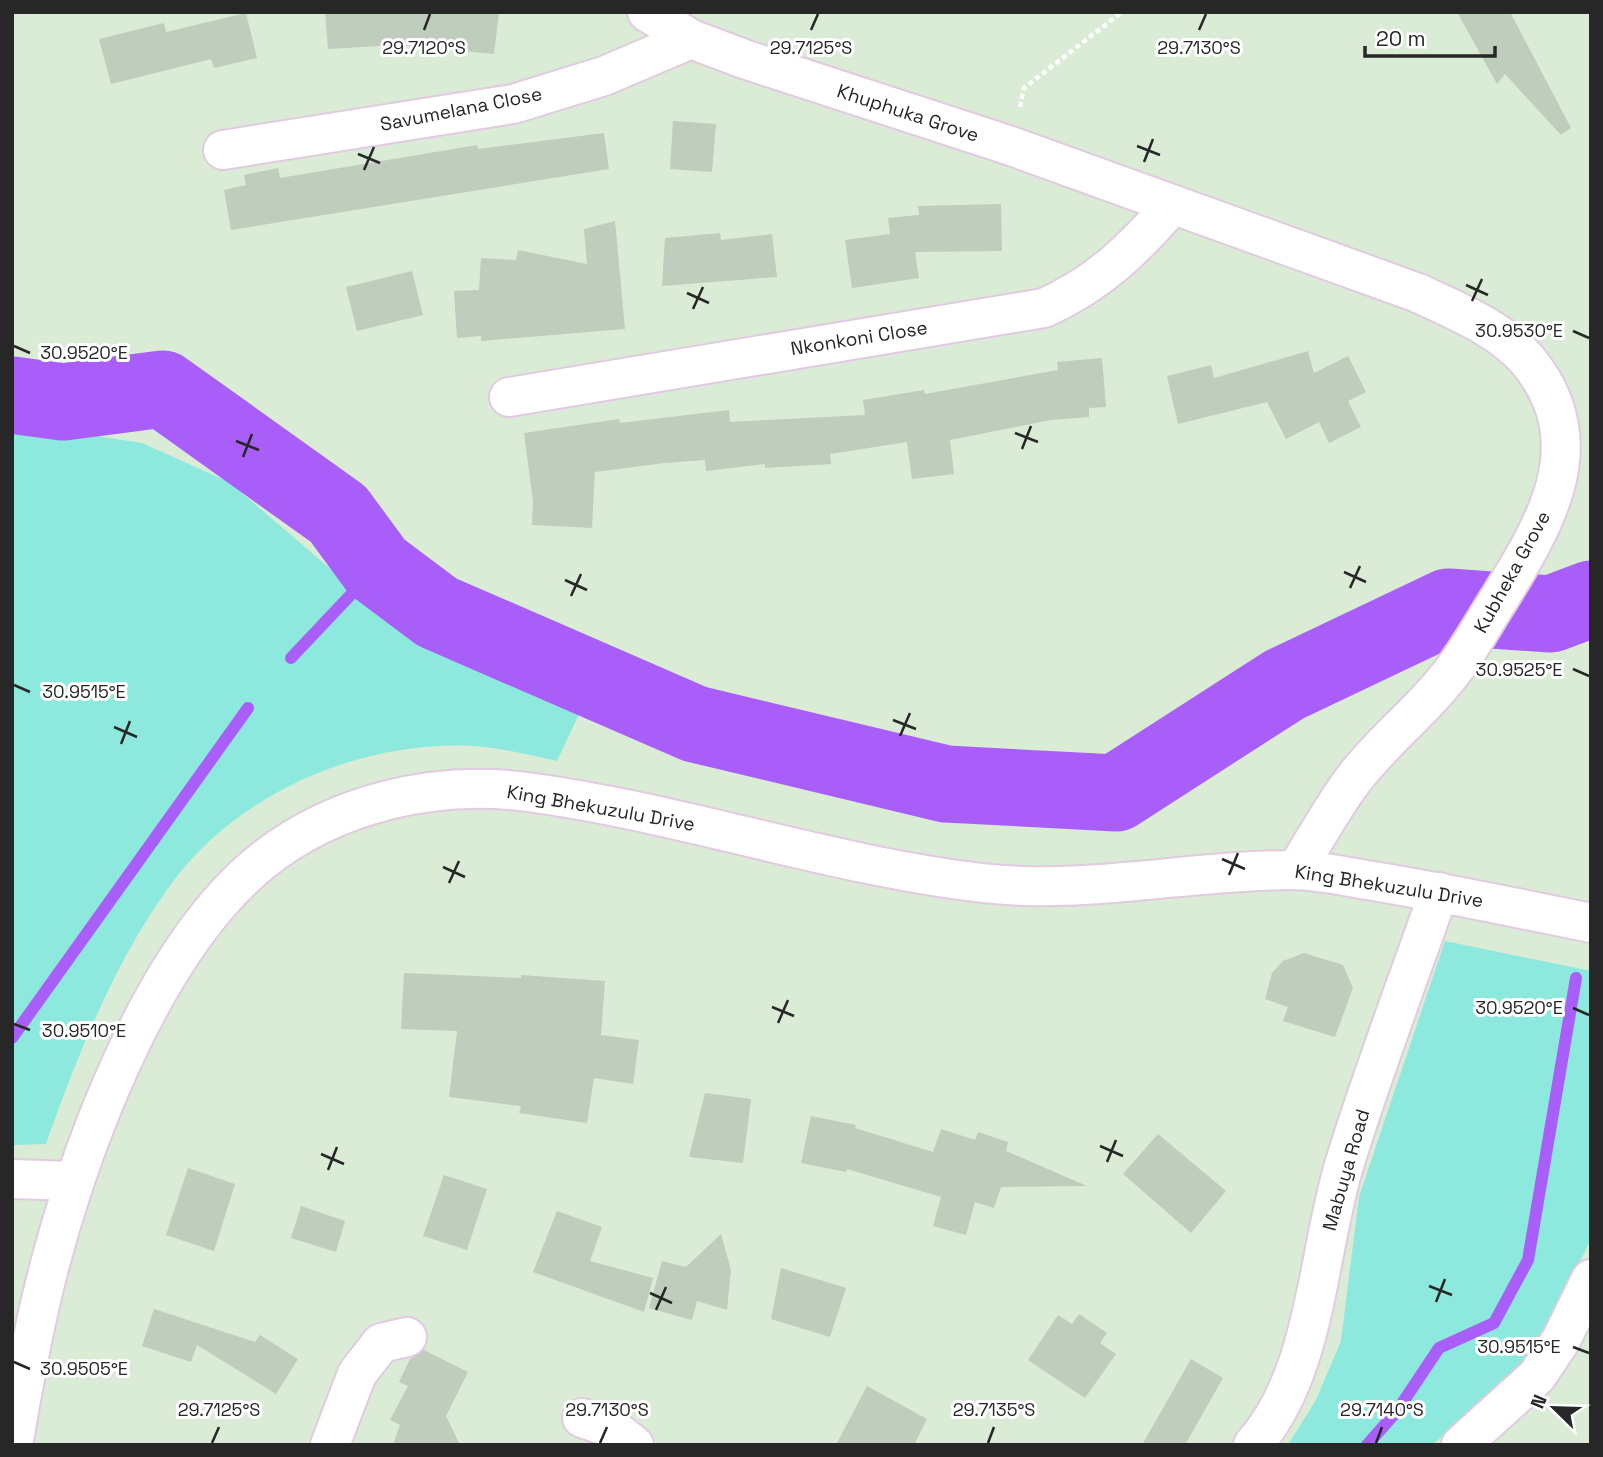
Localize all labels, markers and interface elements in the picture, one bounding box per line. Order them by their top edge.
scale bar [1365,14,1494,58]
text: 20 m [1376,25,1426,52]
text: 29.7120°S [382,36,466,59]
text: 29.7125°S [770,36,852,59]
text: 29.7130°S [1157,36,1241,59]
street label: Khuphuka Grove [834,78,982,148]
street label: Savumelana Close [378,81,544,137]
street label: Nkonkoni Close [789,315,929,361]
text: 30.9530°E [1475,319,1563,342]
text: 30.9520°E [40,341,128,364]
street label: Kubheka Grove [1468,507,1556,637]
text: 30.9525°E [1476,658,1562,681]
text: 30.9515°E [42,680,126,703]
street label: King Bhekuzulu Drive [505,779,697,837]
street label: King Bhekuzulu Drive [1293,859,1485,913]
text: 30.9520°E [1475,996,1563,1019]
text: 30.9510°E [42,1019,126,1042]
street label: Mabuya Road [1317,1106,1375,1234]
text: 30.9515°E [1477,1335,1561,1358]
text: 30.9505°E [40,1357,128,1380]
north arrow [1519,1373,1589,1443]
text: N [1525,1391,1553,1412]
text: 29.7125°S [178,1398,260,1421]
text: 29.7130°S [565,1398,649,1421]
text: 29.7135°S [953,1398,1035,1421]
text: 29.7140°S [1340,1398,1424,1421]

